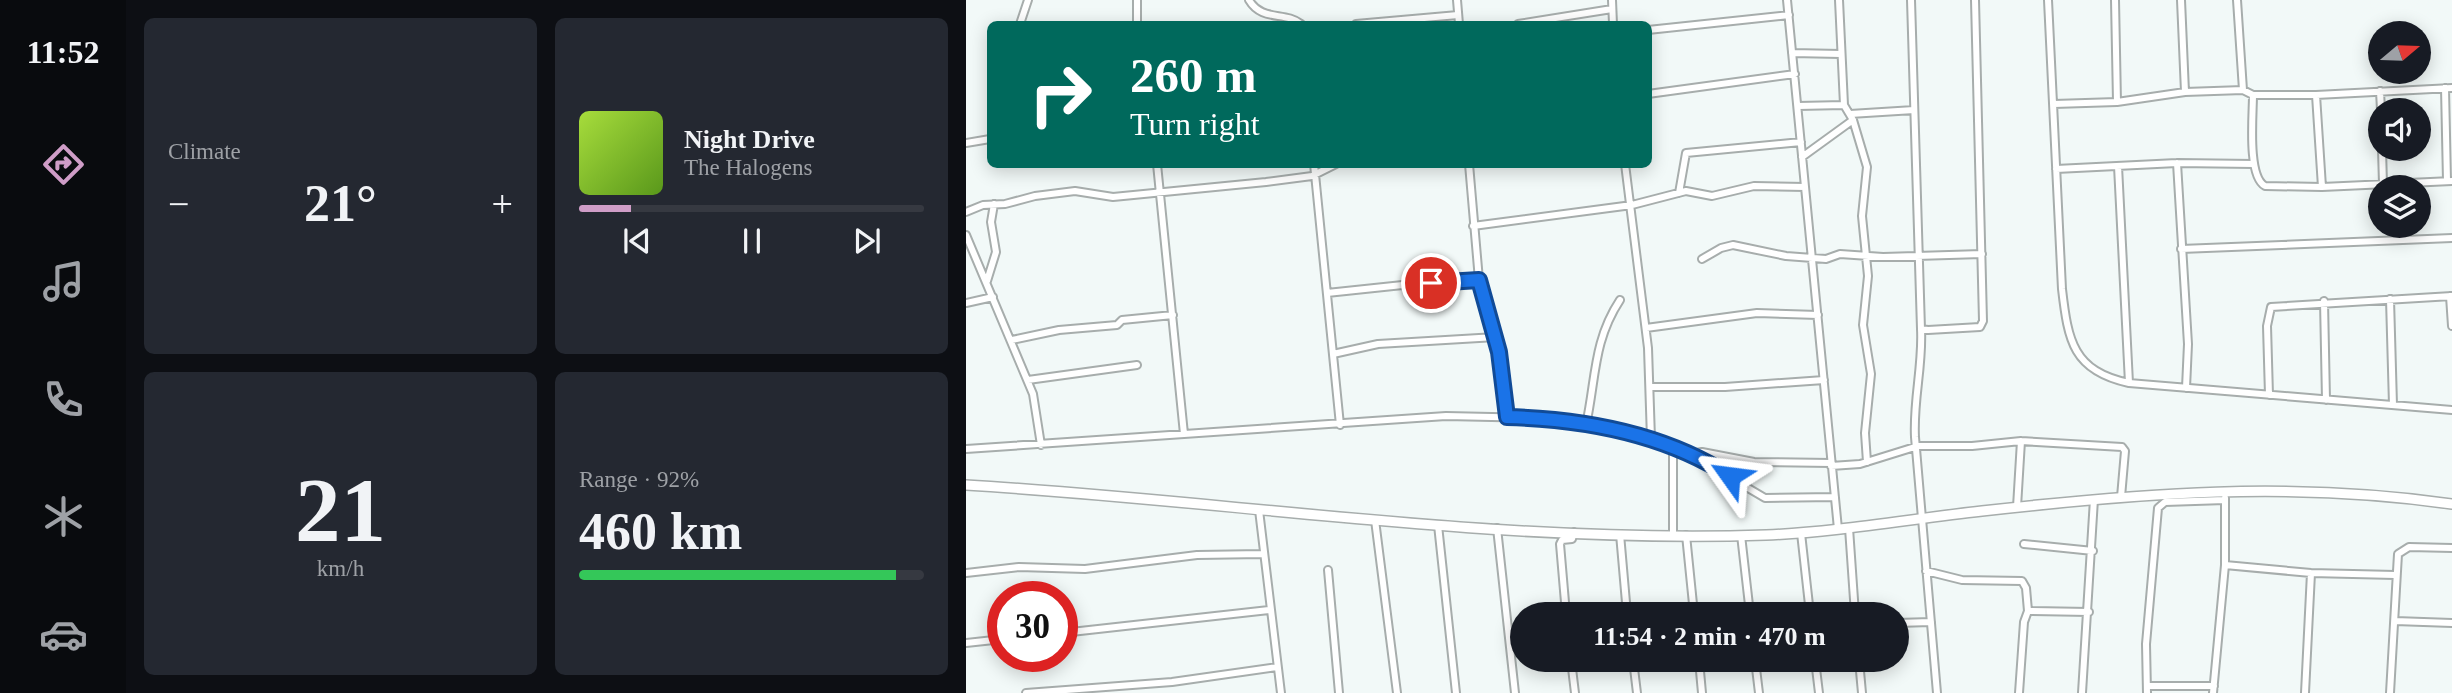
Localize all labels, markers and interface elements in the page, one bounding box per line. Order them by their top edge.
north arrow [2368,21,2431,84]
map controls [2368,21,2431,238]
text: 11:52 [27,34,99,70]
text: 260 m [1130,48,1257,103]
icon: right [1015,49,1106,140]
button: sound [2368,98,2431,161]
text: Turn right [1130,106,1260,142]
text: Night Drive [684,125,815,154]
text: Climate [168,139,241,164]
icon: directions [39,140,88,189]
text: The Halogens [684,155,812,180]
text: 21° [304,175,377,232]
button: layers [2368,175,2431,238]
text: − [168,183,189,225]
text: + [492,183,513,225]
icon: previous [618,222,656,260]
icon: pause [733,222,771,260]
icon: next [848,222,886,260]
pin [1401,253,1461,313]
icon: music [39,257,88,306]
icon: arrive [1412,264,1450,302]
icon: phone [39,375,88,424]
position arrow [1693,439,1767,513]
text: 21 [295,460,386,561]
text: Range · 92% [579,467,699,492]
icon: climate [39,492,88,541]
text: 460 km [579,503,742,560]
text: km/h [317,556,364,581]
speed limit sign: 30 [987,581,1078,672]
icon: car [39,610,88,659]
text: 11:54 · 2 min · 470 m [1593,622,1826,651]

